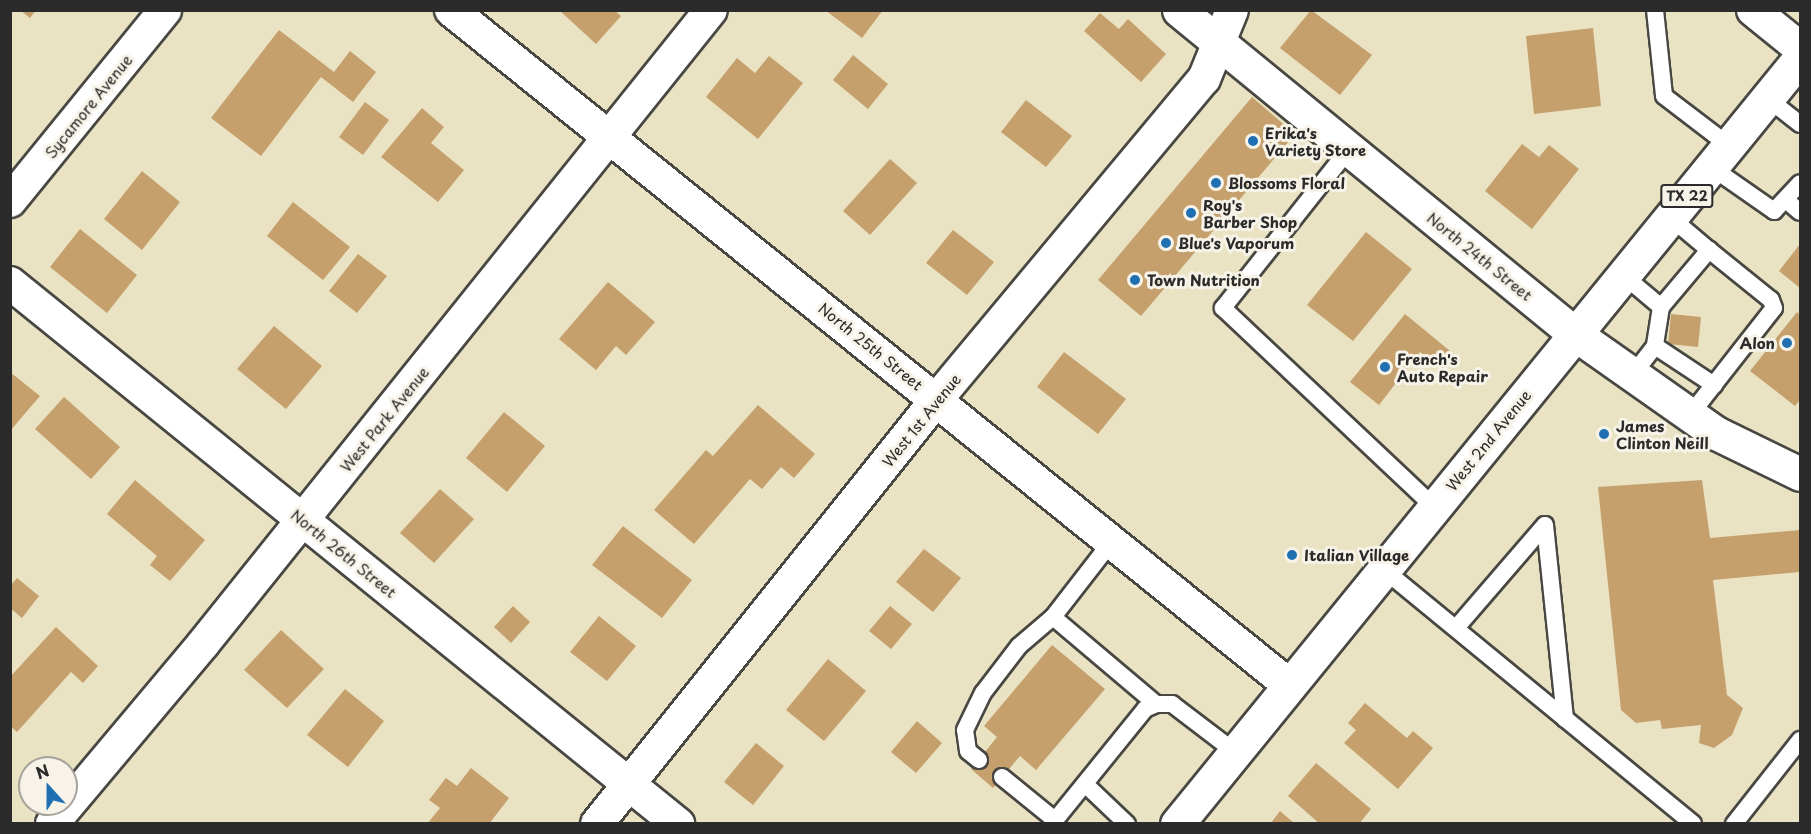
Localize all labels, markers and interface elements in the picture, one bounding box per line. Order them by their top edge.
street label: Sycamore Avenue [41,51,135,161]
place label: Erika's Variety Store [1265,123,1367,158]
marker: Erika's Variety Store [1246,134,1260,148]
place label: Blossoms Floral [1228,174,1345,192]
marker: Blossoms Floral [1209,176,1223,190]
road number: TX 22 [1658,185,1716,207]
place label: Roy's Barber Shop [1203,195,1299,230]
marker: Roy's Barber Shop [1184,206,1198,220]
street label: North 24th Street [1424,208,1536,304]
place label: Blue's Vaporum [1178,234,1294,252]
marker: Blue's Vaporum [1159,236,1173,250]
place label: Town Nutrition [1147,271,1260,289]
marker: Town Nutrition [1128,273,1142,287]
street label: North 25th Street [815,298,927,394]
place label: Alon [1740,334,1775,352]
marker: Alon [1780,336,1794,350]
place label: French's Auto Repair [1397,349,1488,384]
marker: French's Auto Repair [1378,360,1392,374]
street label: West Park Avenue [336,363,432,475]
street label: West 1st Avenue [877,369,965,471]
street label: West 2nd Avenue [1442,386,1534,494]
place label: James Clinton Neill [1616,416,1709,451]
marker: James Clinton Neill [1597,427,1611,441]
street label: North 26th Street [287,505,401,601]
place label: Italian Village [1304,546,1410,564]
marker: Italian Village [1285,548,1299,562]
north arrow [18,756,78,816]
text: N [32,758,52,785]

